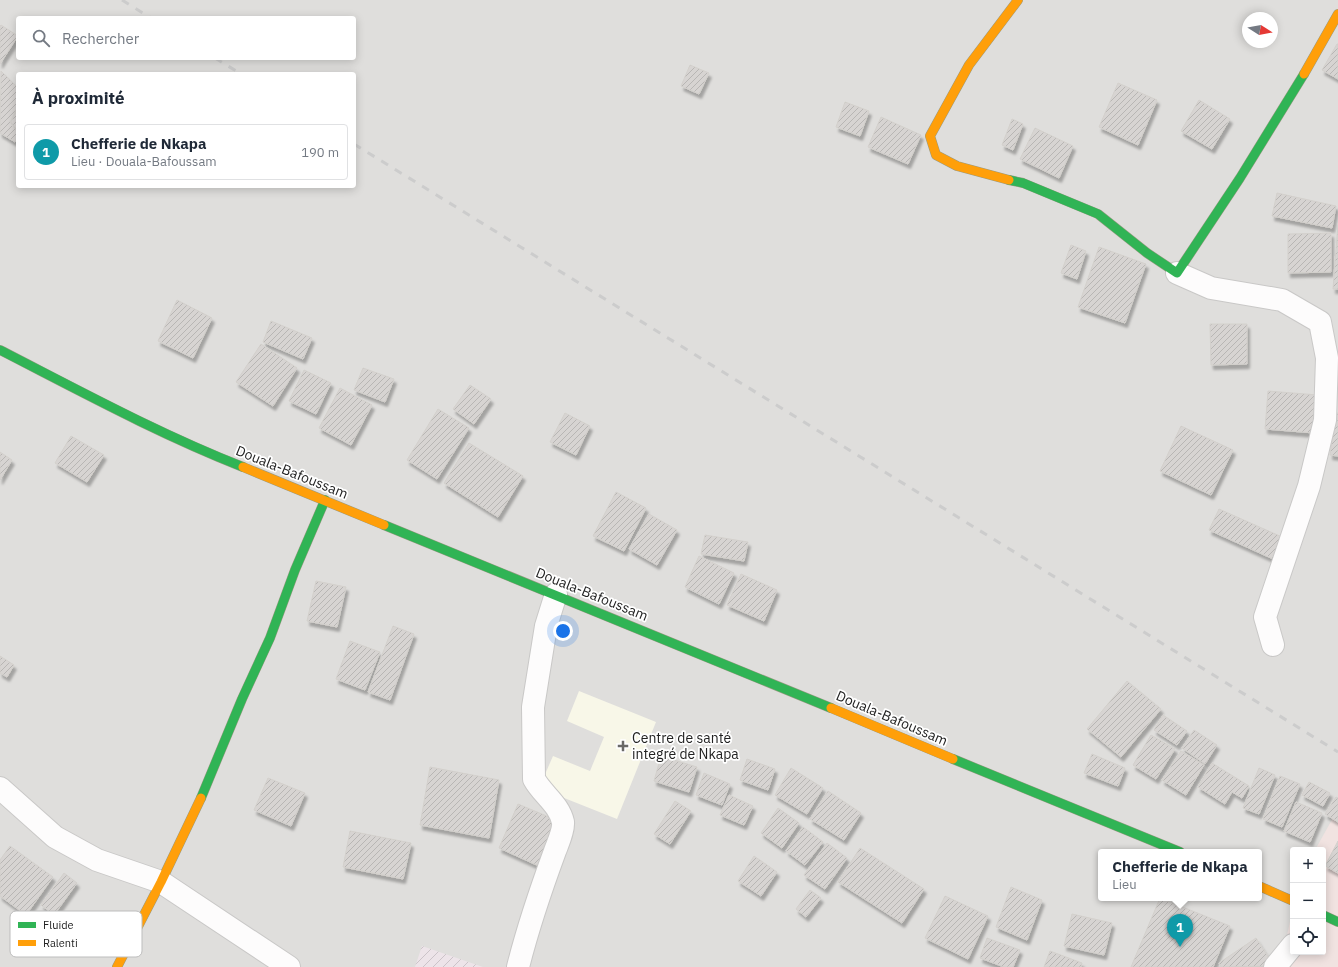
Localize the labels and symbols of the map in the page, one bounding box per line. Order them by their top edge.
north arrow [1242,12,1278,48]
street label: Douala-Bafoussam [233,441,351,503]
street label: Douala-Bafoussam [533,563,651,625]
your location [553,621,573,641]
street label: Douala-Bafoussam [833,686,951,750]
place label: Centre de santé integré de Nkapa [632,729,739,763]
marker: Centre de santé integré de Nkapa [617,740,629,752]
legend [10,911,142,957]
pin: 1 [1167,914,1193,947]
text: Fluide [43,918,74,932]
text: Ralenti [43,936,78,950]

